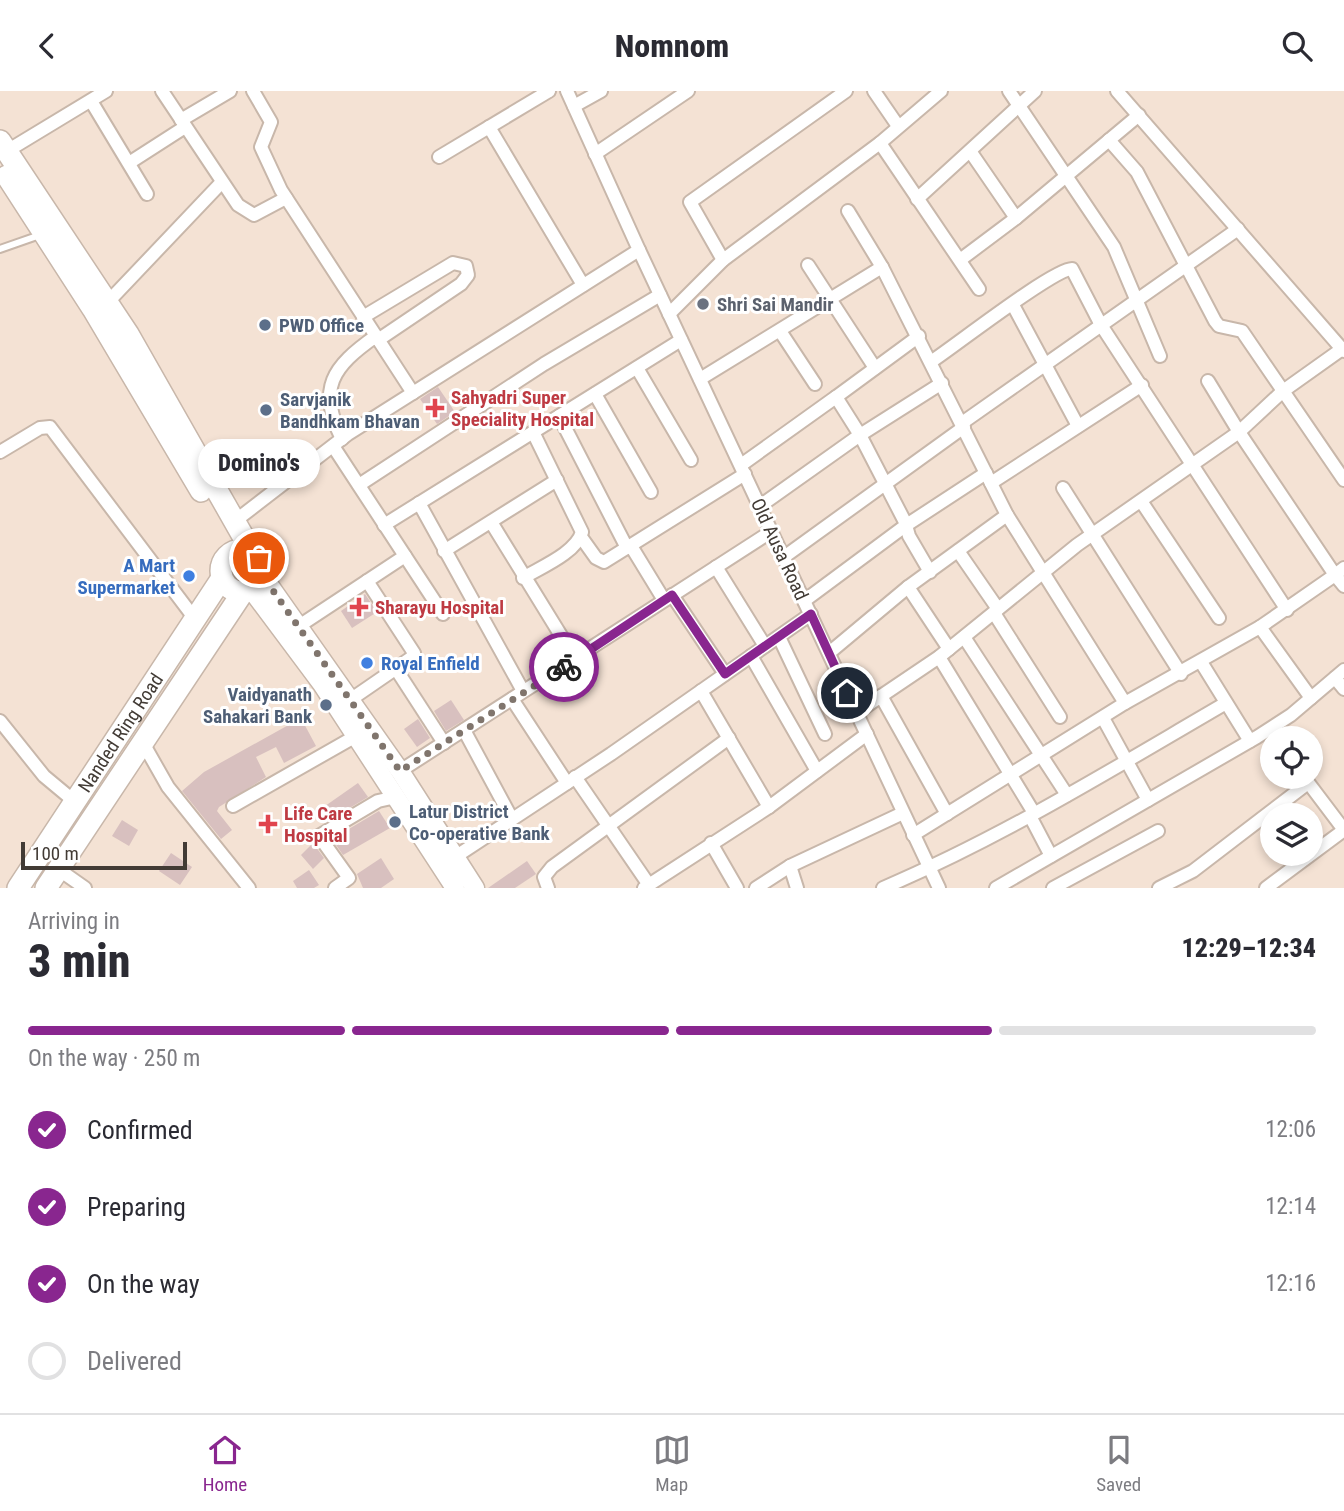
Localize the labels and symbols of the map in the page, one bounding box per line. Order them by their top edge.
place label: Shri Sai Mandir [717,293,834,316]
marker: Shri Sai Mandir [695,296,711,312]
place label: PWD Office [279,314,364,337]
marker: PWD Office [257,317,273,333]
place label: Sahyadri Super Speciality Hospital [451,386,594,431]
place label: Sarvjanik Bandhkam Bhavan [280,388,420,433]
marker: Sahyadri Super Speciality Hospital [425,398,445,418]
marker: Sarvjanik Bandhkam Bhavan [258,402,274,418]
callout: Domino's [198,439,320,488]
street label: Old Ausa Road [746,495,813,604]
pin [229,528,289,588]
place label: A Mart Supermarket [77,554,175,599]
marker: A Mart Supermarket [181,568,197,584]
place label: Sharayu Hospital [375,596,504,619]
marker: Sharayu Hospital [349,597,369,617]
courier [529,632,599,702]
place label: Royal Enfield [381,652,480,675]
marker: Royal Enfield [359,655,375,671]
pin [817,663,877,723]
street label: Nanded Ring Road [73,669,168,797]
place label: Vaidyanath Sahakari Bank [203,683,313,728]
marker: Vaidyanath Sahakari Bank [318,697,334,713]
place label: Latur District Co-operative Bank [409,800,551,845]
place label: Life Care Hospital [284,802,352,847]
marker: Life Care Hospital [258,814,278,834]
marker: Latur District Co-operative Bank [387,814,403,830]
scale bar [21,839,187,871]

